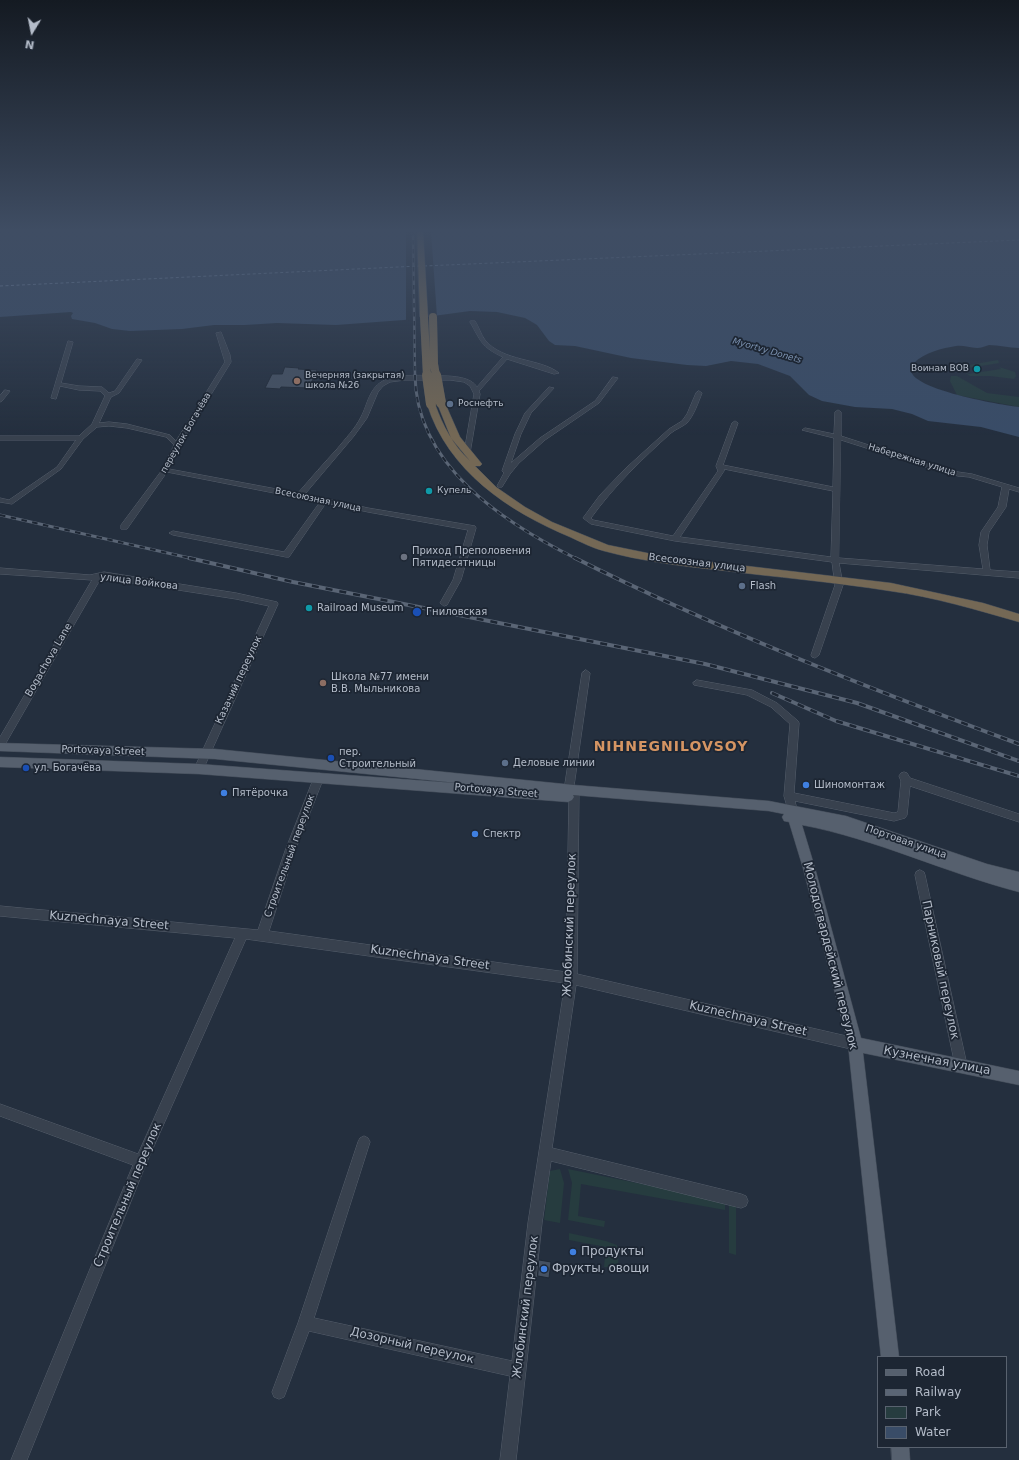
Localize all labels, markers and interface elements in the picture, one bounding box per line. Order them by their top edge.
north arrow [12,12,52,52]
text: N [24,37,35,52]
water label: Myortvy Donets [731,336,803,366]
place label: Воинам ВОВ [911,364,969,374]
marker: Воинам ВОВ [972,364,982,374]
place label: Вечерняя (закрытая) школа №26 [305,371,405,392]
marker: Вечерняя (закрытая) школа №26 [292,376,302,386]
street label: переулок Богачёва [159,391,213,475]
marker: Роснефть [445,399,455,409]
place label: Роснефть [458,399,504,409]
street label: Набережная улица [867,442,957,478]
street label: Всесоюзная улица [274,486,362,514]
marker: Купель [424,486,434,496]
place label: Купель [437,486,471,496]
place label: Приход Преполовения Пятидесятницы [412,545,531,568]
street label: Всесоюзная улица [648,551,746,575]
marker: Приход Преполовения Пятидесятницы [399,552,409,562]
street label: улица Войкова [99,571,179,593]
place label: Flash [750,580,776,592]
marker: Flash [737,581,747,591]
place label: Railroad Museum [317,602,403,614]
marker: Railroad Museum [304,603,314,613]
marker: Гниловская [411,606,423,618]
place label: Гниловская [426,606,487,618]
street label: Bogachova Lane [23,621,75,699]
street label: Казачий переулок [213,634,265,726]
place label: Школа №77 имени В.В. Мыльникова [331,671,429,694]
marker: Школа №77 имени В.В. Мыльникова [318,678,328,688]
district label: NIHNEGNILOVSOY [594,739,748,755]
street label: Portovaya Street [61,744,145,758]
place label: пер. Строительный [339,746,416,770]
marker: пер. Строительный [326,753,336,763]
place label: Деловые линии [513,757,595,769]
marker: Деловые линии [500,758,510,768]
place label: ул. Богачёва [34,762,101,774]
marker: ул. Богачёва [21,763,31,773]
place label: Шиномонтаж [814,779,885,791]
marker: Шиномонтаж [801,780,811,790]
street label: Portovaya Street [454,781,538,801]
place label: Пятёрочка [232,787,288,799]
marker: Пятёрочка [219,788,229,798]
street label: Строительный переулок [262,793,318,919]
street label: Портовая улица [864,823,948,861]
place label: Спектр [483,828,521,840]
marker: Спектр [470,829,480,839]
street label: Жлобинский переулок [560,853,580,997]
street label: Молодогвардейский переулок [800,861,860,1051]
street label: Парниковый переулок [918,899,962,1041]
street label: Kuznechnaya Street [49,909,169,933]
street label: Kuznechnaya Street [370,943,490,973]
street label: Kuznechnaya Street [688,998,808,1040]
street label: Кузнечная улица [882,1044,992,1078]
street label: Строительный переулок [91,1120,165,1270]
street label: Жлобинский переулок [510,1235,542,1379]
place label: Продукты [581,1245,644,1259]
marker: Продукты [568,1247,578,1257]
place label: Фрукты, овощи [552,1262,649,1276]
marker: Фрукты, овощи [539,1264,549,1274]
street label: Дозорный переулок [349,1325,475,1367]
legend [877,1356,1007,1448]
text: Road [915,1365,945,1379]
text: Railway [915,1385,961,1399]
text: Park [915,1405,941,1419]
text: Water [915,1425,950,1439]

